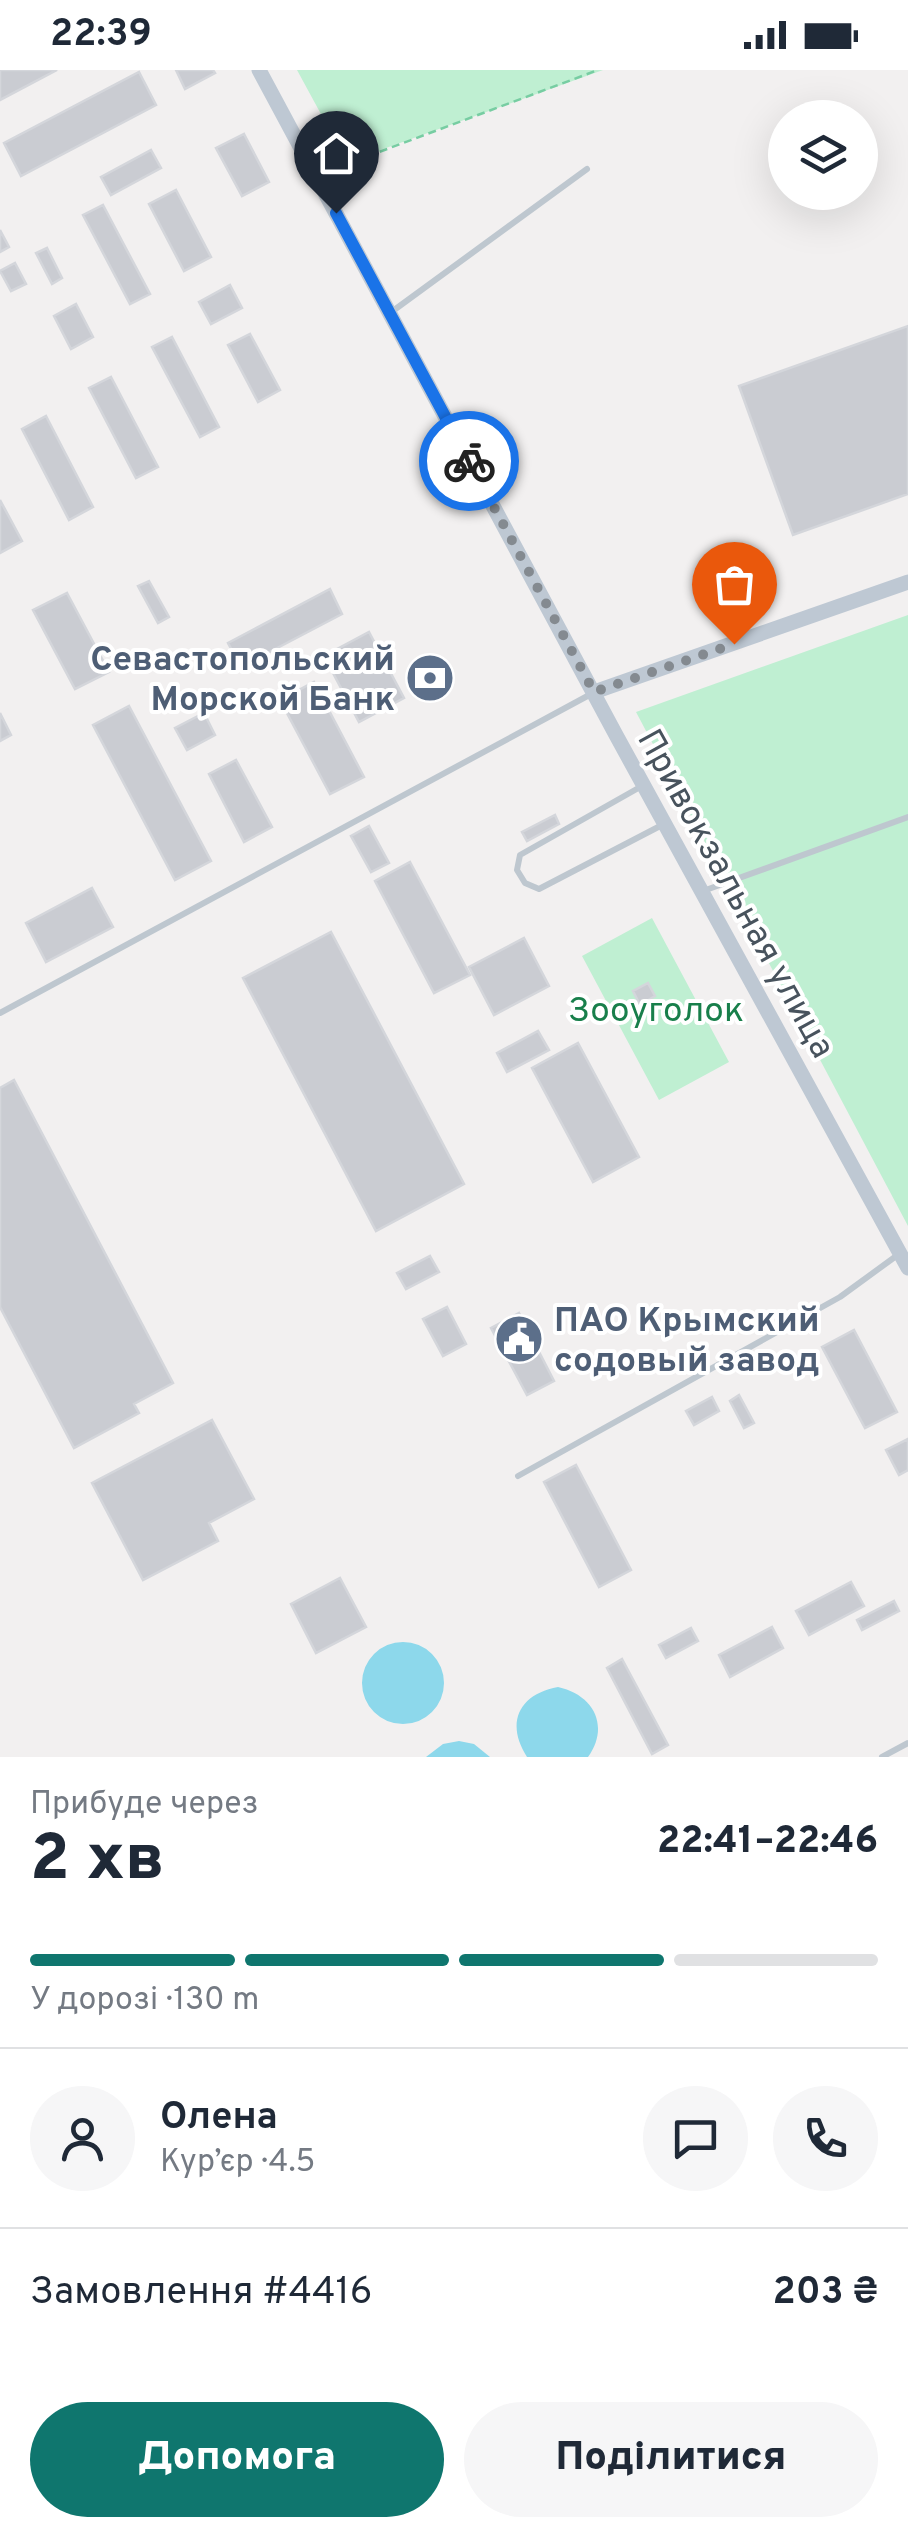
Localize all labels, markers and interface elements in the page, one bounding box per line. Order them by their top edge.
text: 22:39 [50,11,152,60]
map controls [768,100,878,210]
button: layers [768,100,878,210]
pin [294,111,379,214]
icon: home [309,126,364,181]
courier [419,411,519,511]
icon: bike [442,434,497,489]
pin [692,542,777,645]
icon: bag [707,557,762,612]
place label: Севастопольский Морской Банк [90,639,395,723]
bank icon: Севастопольский Морской Банк [404,652,456,704]
street label: Привокзальная улица [626,722,843,1067]
park label: Зооуголок [568,990,744,1034]
place label: ПАО Крымский содовый завод [554,1300,820,1384]
public building icon: ПАО Крымский содовый завод [493,1313,545,1365]
text: Прибуде через [30,1785,259,1825]
text: 22:41–22:46 [657,1818,878,1867]
text: 2 хв [30,1821,165,1903]
text: У дорозі · 130 m [30,1981,259,2021]
button: person [30,2086,135,2191]
button: chat [643,2086,748,2191]
button: phone [773,2086,878,2191]
text: Олена [160,2094,278,2143]
text: Кур’єр · 4.5 [160,2143,315,2183]
text: Замовлення #4416 [30,2269,372,2318]
text: 203 ₴ [773,2269,878,2318]
button: Допомога [30,2402,444,2517]
button: Поділитися [464,2402,878,2517]

